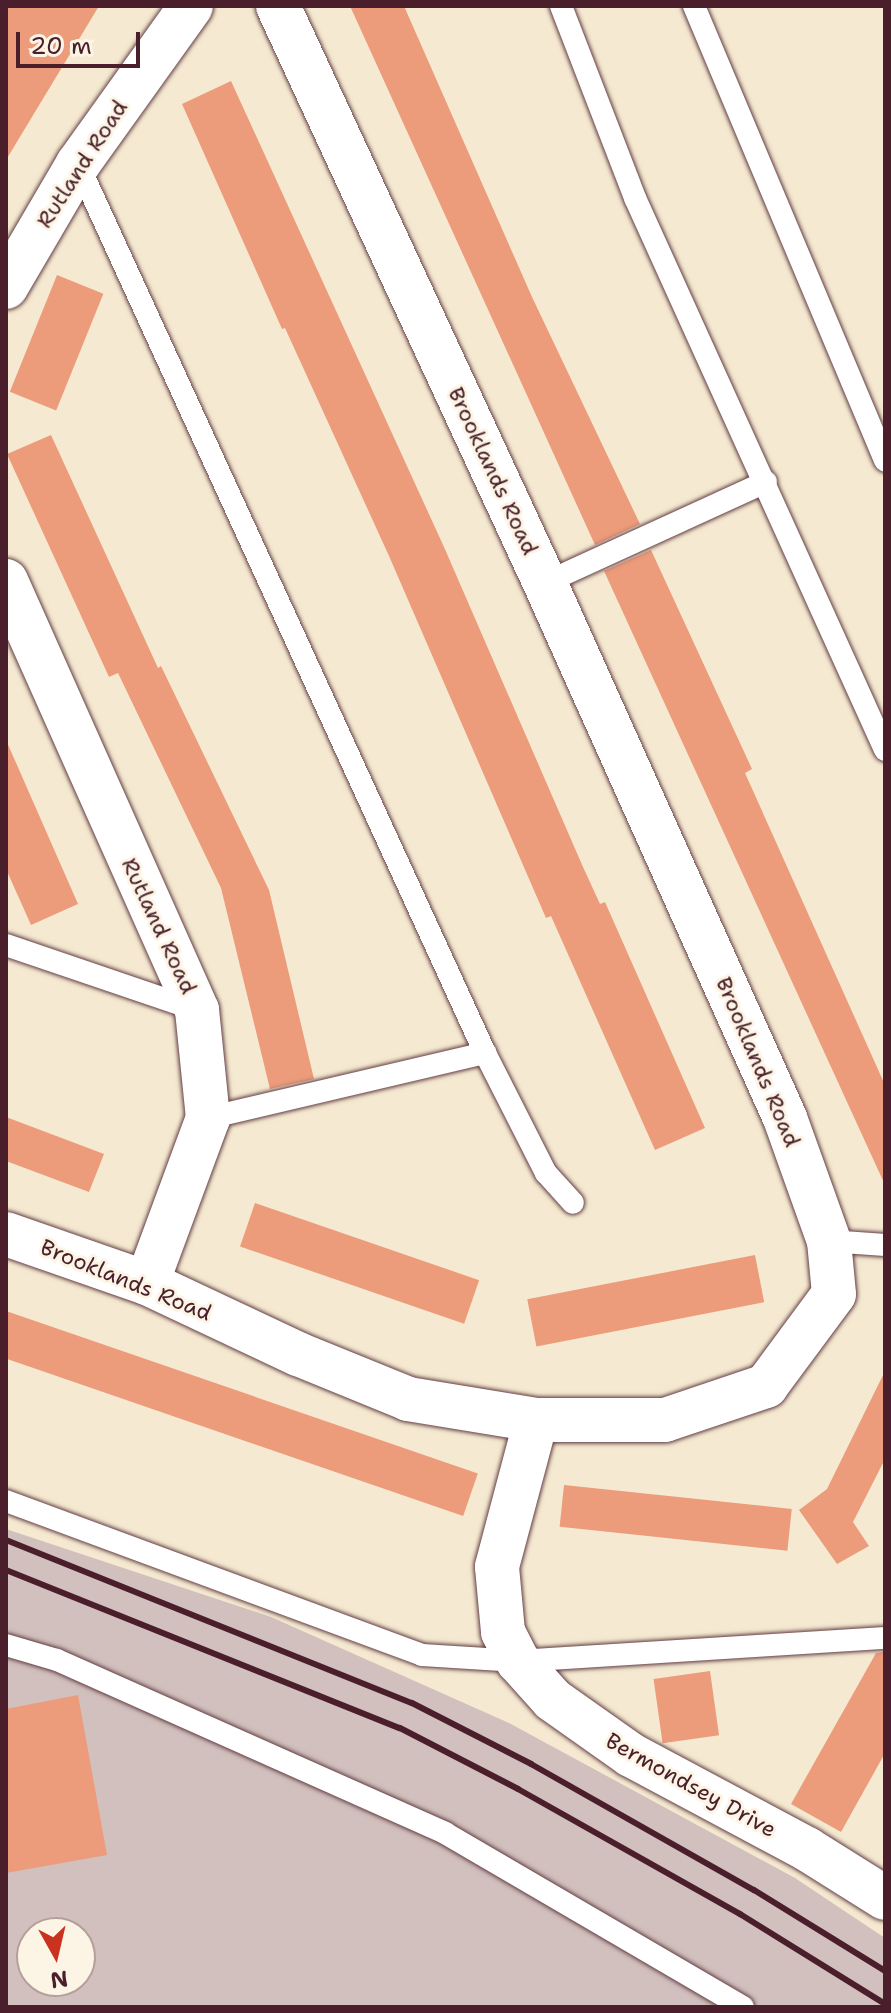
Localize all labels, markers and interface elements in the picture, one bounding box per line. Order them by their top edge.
scale bar [20,16,144,66]
text: 20 m [30,30,92,62]
street label: Rutland Road [31,95,133,233]
street label: Brooklands Road [443,383,543,559]
street label: Rutland Road [116,854,202,998]
street label: Brooklands Road [710,973,806,1151]
street label: Brooklands Road [37,1234,215,1326]
street label: Bermondsey Drive [601,1727,781,1843]
north arrow [16,1917,96,1997]
text: N [48,1964,70,1995]

